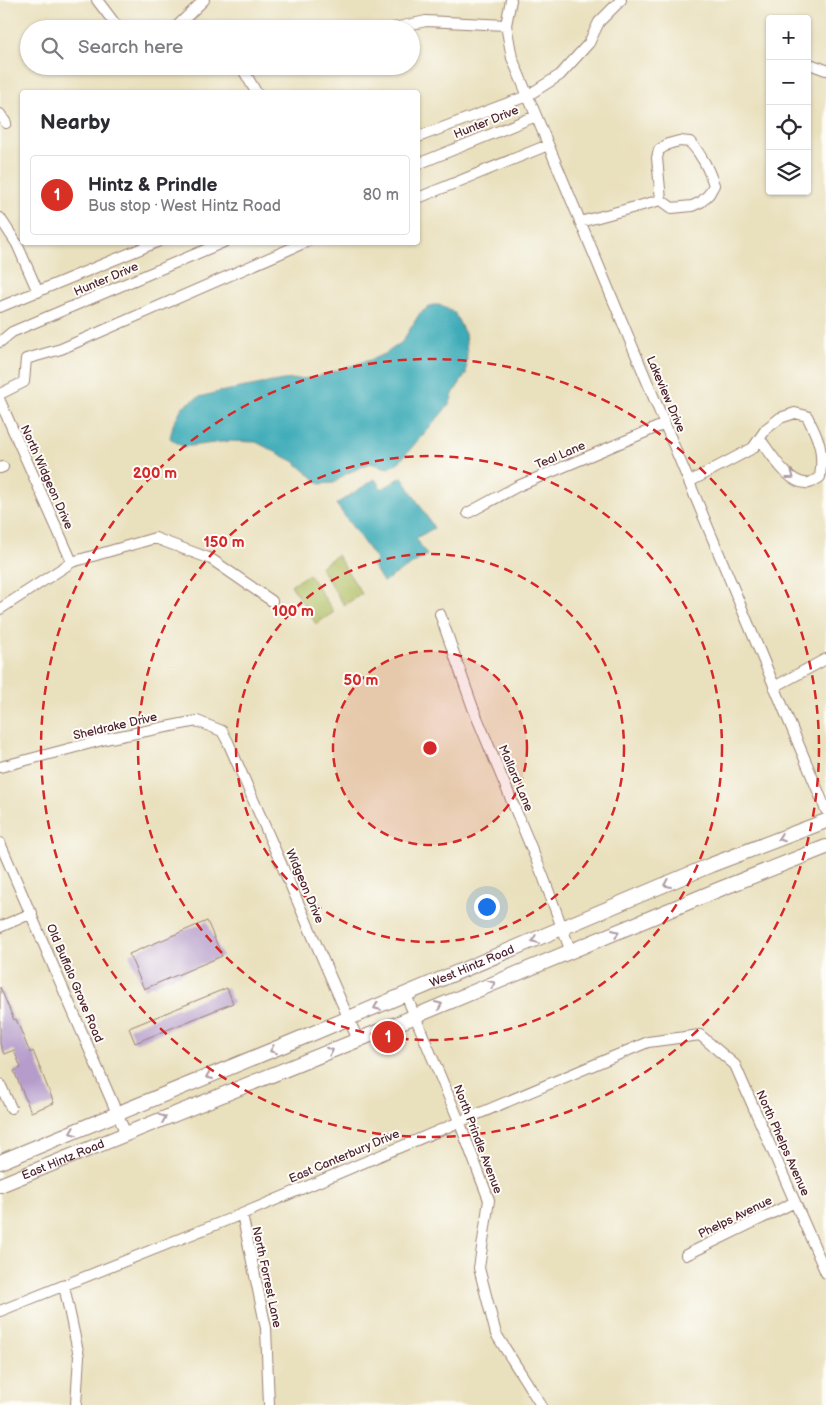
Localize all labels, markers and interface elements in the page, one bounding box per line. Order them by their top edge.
map controls [766,15,811,195]
button: + [766,15,811,60]
search box [20,20,420,75]
icon: search [38,34,66,62]
text: Search here [78,36,183,59]
button: − [766,60,811,105]
street label: Hunter Drive [452,103,521,142]
button: locate [766,105,811,150]
text: Nearby [40,110,110,135]
button: layers [766,150,811,195]
text: Hintz & Prindle [88,174,217,197]
text: 1 [54,186,60,205]
text: 80 m [363,186,399,205]
text: Bus stop · West Hintz Road [88,197,281,216]
street label: Hunter Drive [72,259,141,300]
street label: Lakeview Drive [643,354,688,435]
street label: North Widgeon Drive [17,423,76,532]
street label: Teal Lane [533,438,588,473]
text: 200 m [133,464,177,483]
one-way arrow [785,470,794,478]
text: 150 m [203,533,245,552]
text: 100 m [272,602,314,621]
text: 50 m [344,671,379,690]
street label: Sheldrake Drive [72,710,159,743]
centre of rings [421,739,439,757]
street label: Mallard Lane [495,743,536,814]
one-way arrow [777,833,785,843]
street label: Widgeon Drive [282,847,327,926]
one-way arrow [663,878,672,889]
your location [474,894,500,920]
street label: Old Buffalo Grove Road [43,922,106,1045]
one-way arrow [611,928,620,939]
one-way arrow [531,934,540,944]
street label: West Hintz Road [428,942,517,991]
one-way arrow [487,980,496,990]
one-way arrow [373,1000,382,1011]
one-way arrow [434,1001,443,1012]
pin: 1 [372,1018,404,1056]
one-way arrow [269,1043,278,1054]
one-way arrow [326,1047,334,1057]
one-way arrow [205,1069,214,1080]
street label: North Prindle Avenue [450,1083,505,1196]
street label: North Phelps Avenue [752,1088,813,1198]
one-way arrow [158,1114,167,1125]
one-way arrow [69,1126,78,1136]
street label: East Canterbury Drive [287,1126,402,1187]
street label: East Hintz Road [20,1136,107,1183]
street label: Phelps Avenue [696,1193,775,1242]
street label: North Forrest Lane [248,1225,285,1329]

